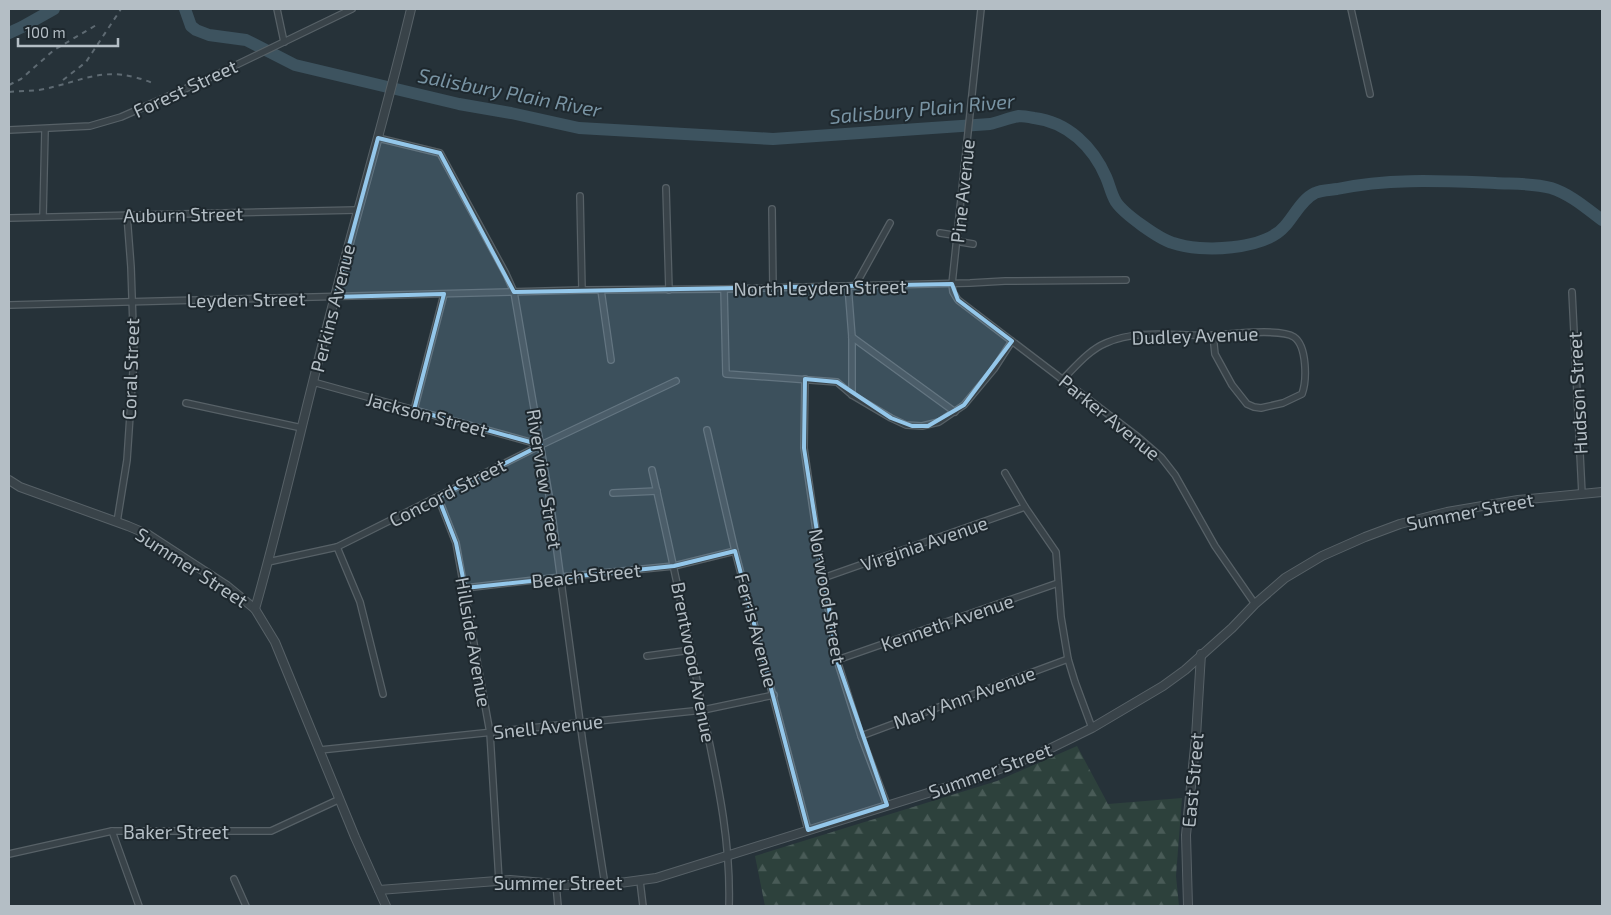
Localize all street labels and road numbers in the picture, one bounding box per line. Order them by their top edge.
street label: Forest Street [129,54,241,122]
street label: Pine Avenue [945,138,979,244]
street label: Auburn Street [123,201,243,227]
street label: Perkins Avenue [305,241,359,375]
street label: North Leyden Street [733,274,907,300]
street label: Leyden Street [186,286,306,312]
street label: Coral Street [117,318,143,420]
street label: Dudley Avenue [1131,321,1259,349]
street label: Hudson Street [1562,331,1592,455]
street label: Parker Avenue [1055,369,1165,465]
street label: Jackson Street [364,387,490,441]
street label: Riverview Street [523,407,567,551]
street label: Concord Street [385,453,509,531]
street label: Summer Street [1404,487,1536,535]
street label: Virginia Avenue [857,511,991,575]
street label: Summer Street [132,522,252,612]
street label: Norwood Street [805,527,851,665]
street label: Beach Street [530,558,642,592]
street label: Ferris Avenue [731,570,783,690]
street label: Hillside Avenue [451,575,497,709]
street label: Brentwood Avenue [667,580,721,744]
street label: Kenneth Avenue [877,588,1017,656]
street label: Mary Ann Avenue [890,661,1038,733]
street label: Snell Avenue [492,709,604,743]
street label: East Street [1176,732,1208,828]
street label: Summer Street [925,737,1055,803]
street label: Baker Street [123,820,229,843]
street label: Summer Street [493,871,623,894]

